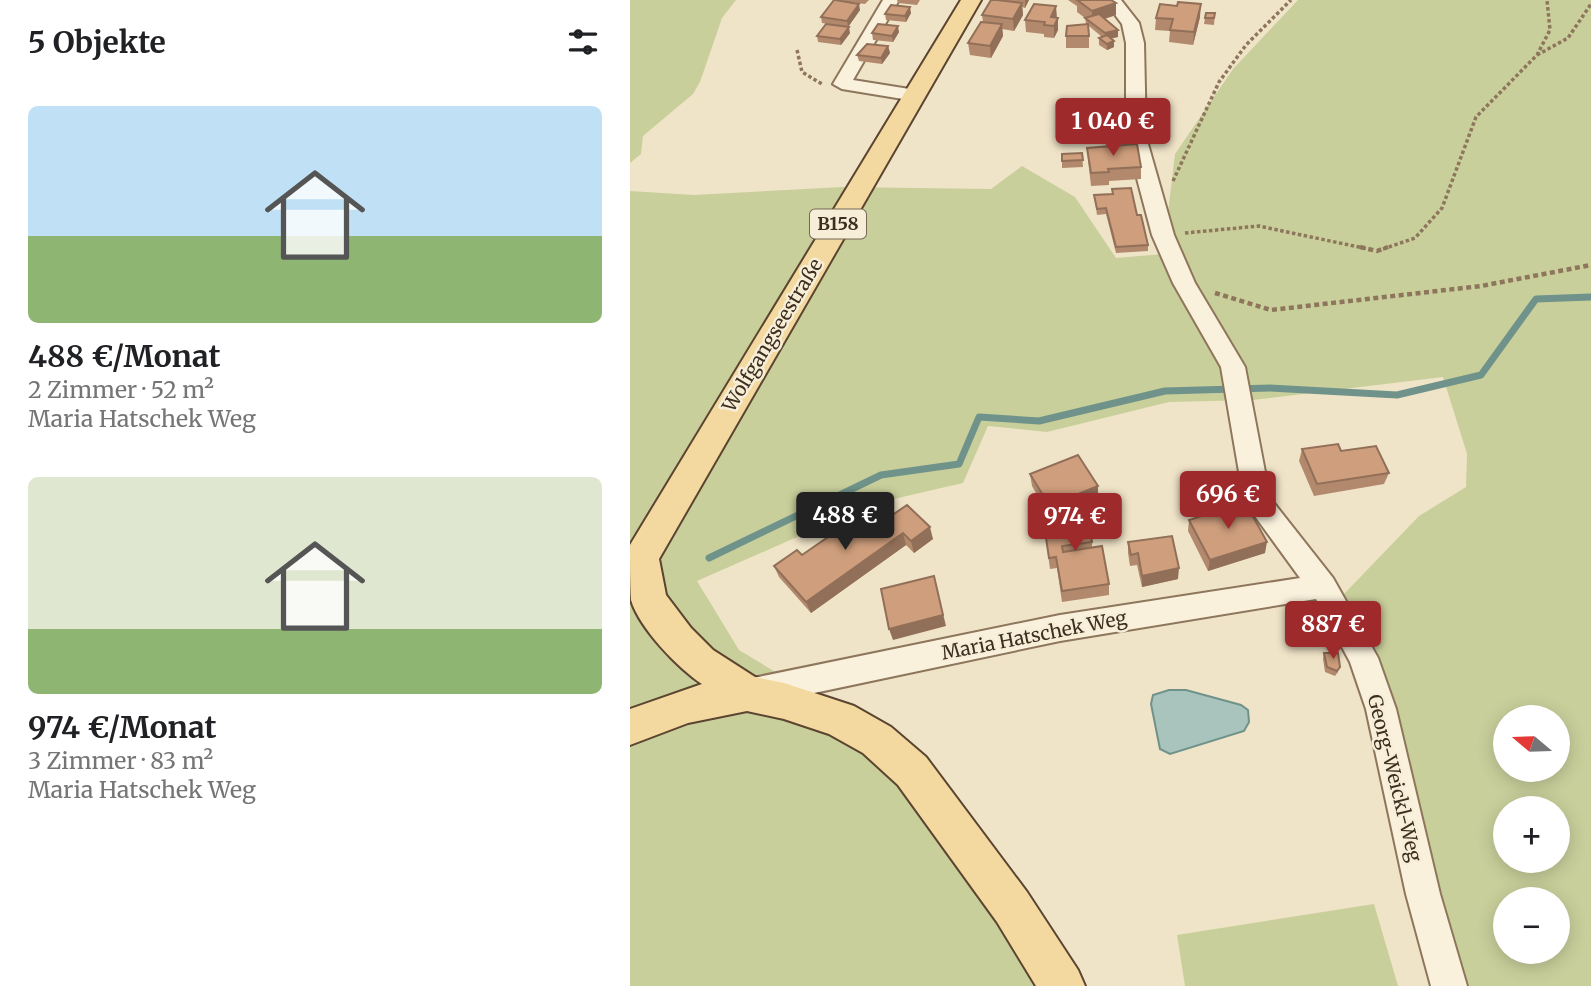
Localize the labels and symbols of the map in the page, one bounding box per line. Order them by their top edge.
pin: 1 040 € [1048,99,1178,158]
road number: B158 [810,210,866,238]
street label: Wolfgangseestraße [716,254,827,417]
pin: 696 € [1179,472,1277,531]
pin: 488 € [796,492,894,552]
pin: 974 € [1026,494,1124,553]
pin: 887 € [1284,602,1382,661]
street label: Maria Hatschek Weg [939,605,1129,665]
street label: Georg-Weickl-Weg [1363,692,1428,865]
north arrow [1493,705,1570,782]

